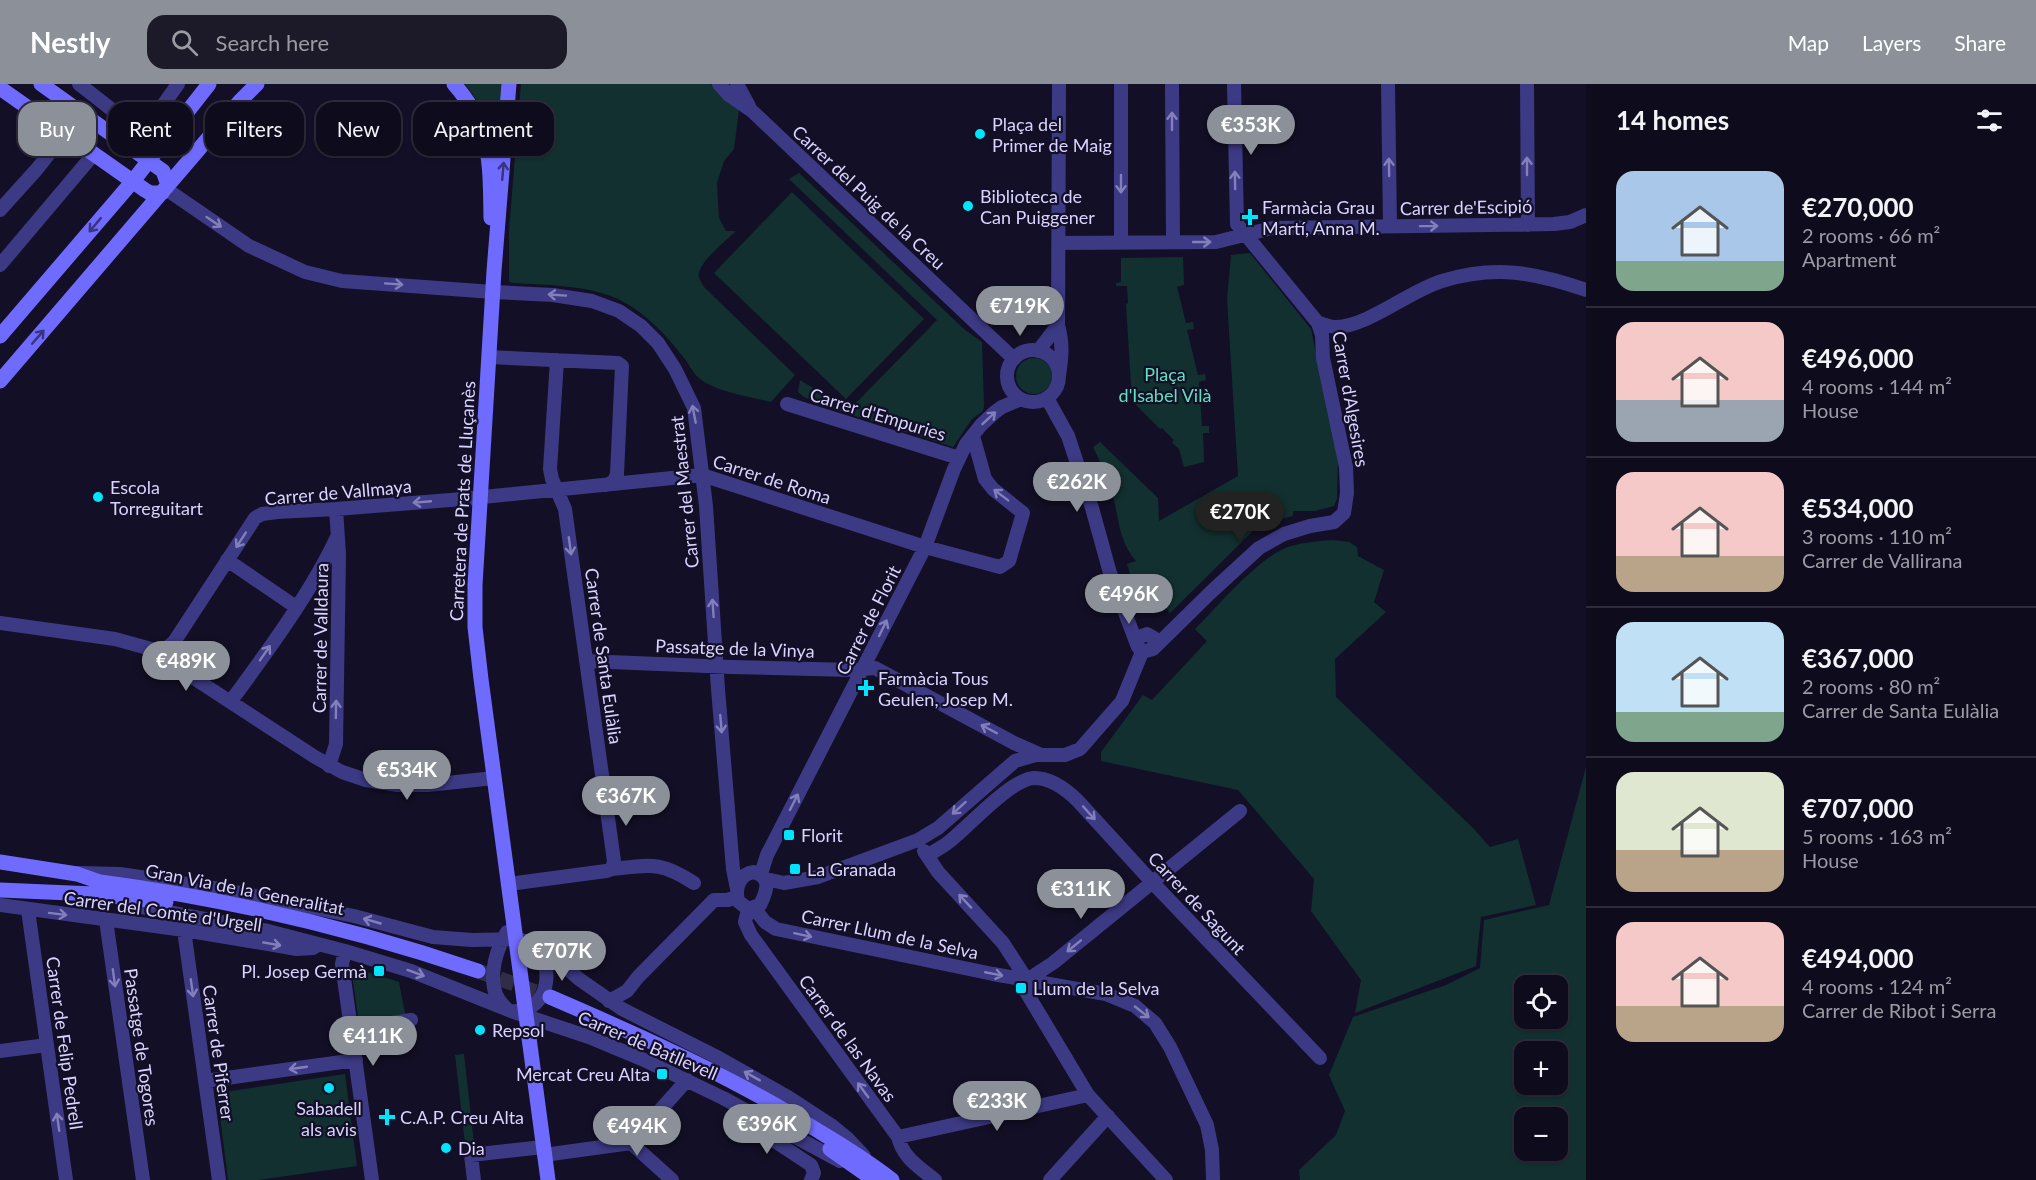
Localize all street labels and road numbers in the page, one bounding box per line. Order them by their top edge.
street label: Carrer del Puig de la Creu [788,120,950,274]
street label: Carrer de'Escipió [1400,195,1532,219]
street label: Carrer d'Algesires [1328,329,1374,469]
street label: Carretera de Prats de Lluçanès [445,380,479,622]
street label: Carrer d'Empuries [807,383,949,445]
street label: Carrer del Maestrat [665,414,703,569]
street label: Carrer de Roma [710,450,834,508]
street label: Carrer de Vallmaya [264,475,412,509]
street label: Carrer de Florit [831,561,905,678]
street label: Carrer de Valldaura [308,563,332,713]
street label: Carrer de Santa Eulàlia [581,567,627,745]
street label: Passatge de la Vinya [655,634,815,662]
street label: Carrer de Sagunt [1144,847,1251,959]
street label: Gran Via de la Generalitat [144,859,347,919]
street label: Carrer del Comte d'Urgell [62,886,264,936]
street label: Carrer Llum de la Selva [799,904,981,964]
street label: Carrer de Felip Pedrell [42,955,88,1131]
street label: Passatge de Togores [120,967,164,1127]
street label: Carrer de las Navas [794,970,902,1106]
street label: Carrer de Piferrer [199,983,240,1123]
street label: Carrer de Batllevell [575,1006,721,1084]

